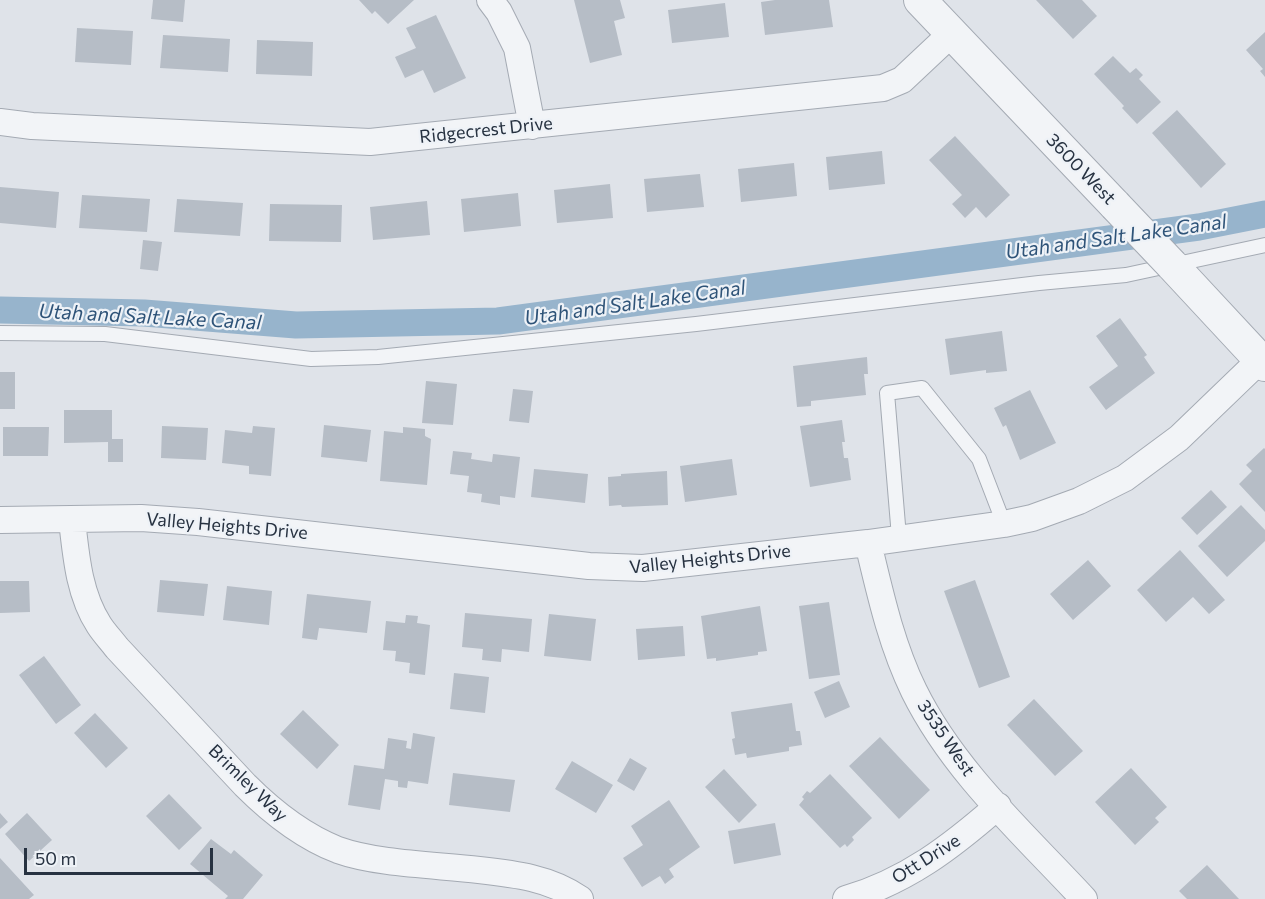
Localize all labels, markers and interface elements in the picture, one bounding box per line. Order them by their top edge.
street label: Ridgecrest Drive [418,112,554,148]
street label: 3600 West [1042,129,1120,209]
water label: Utah and Salt Lake Canal [1004,210,1228,264]
water label: Utah and Salt Lake Canal [523,276,747,330]
water label: Utah and Salt Lake Canal [38,299,262,335]
street label: Valley Heights Drive [145,508,309,544]
street label: Valley Heights Drive [628,540,792,578]
street label: 3535 West [913,696,979,780]
street label: Brimley Way [204,740,292,826]
street label: Ott Drive [888,830,964,888]
scale bar [27,836,216,874]
text: 50 m [35,847,76,869]

